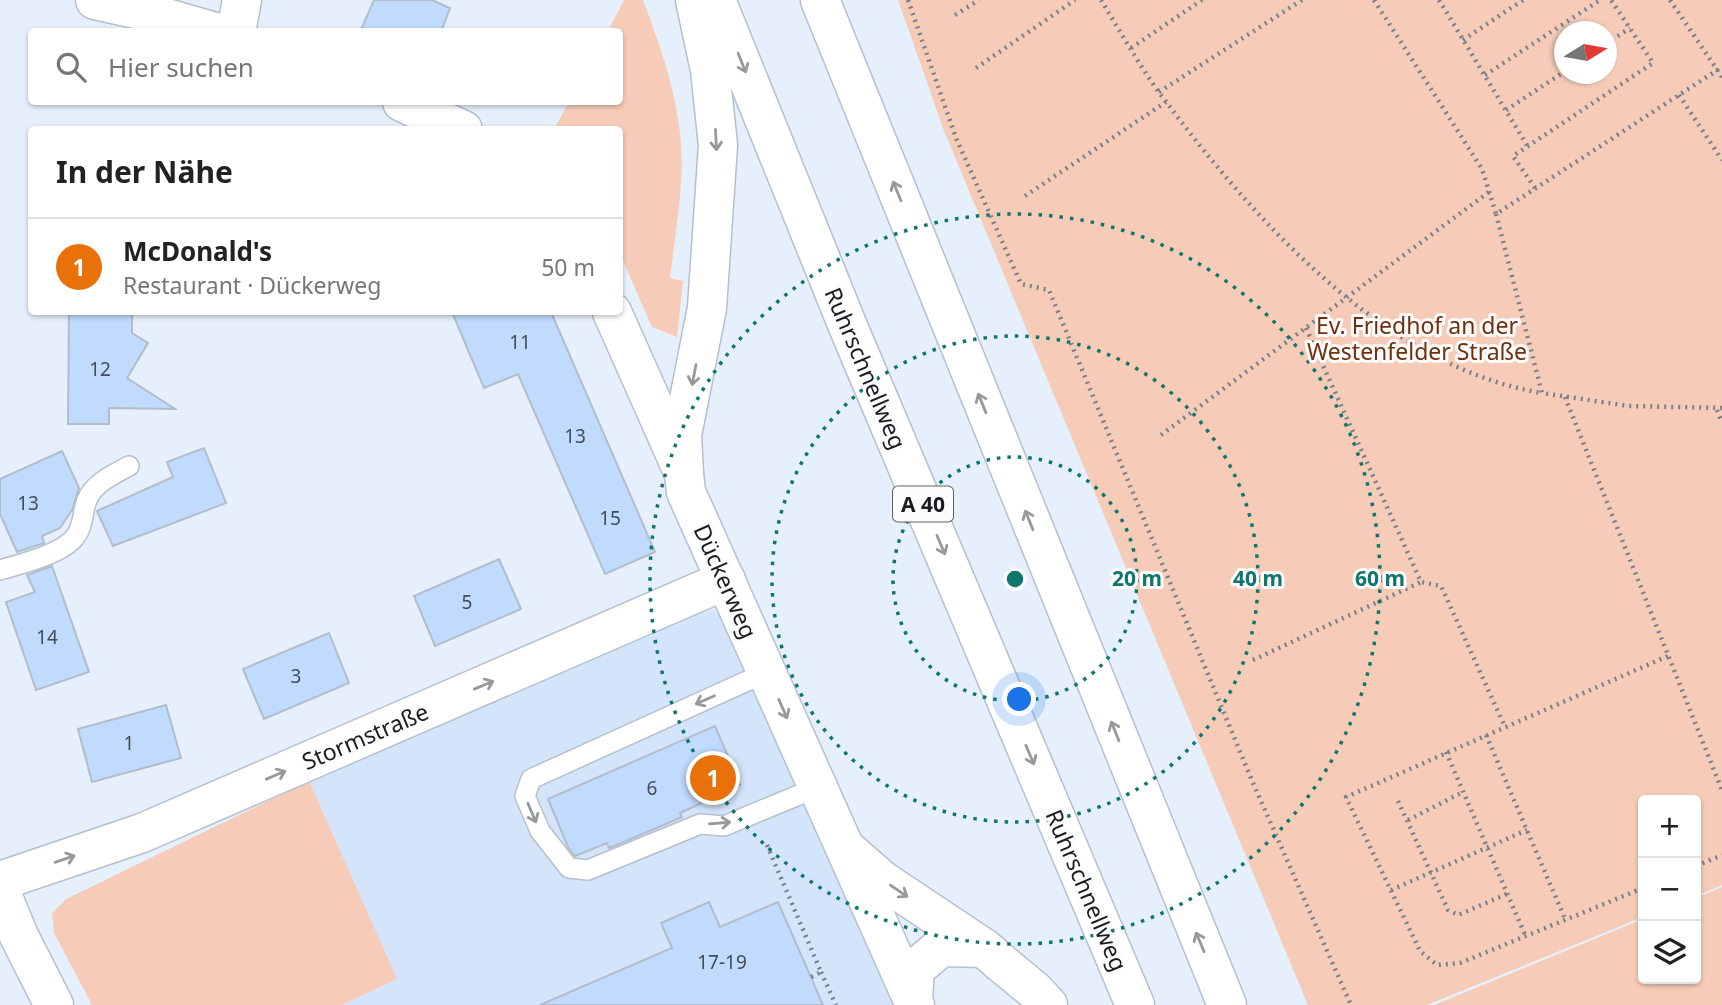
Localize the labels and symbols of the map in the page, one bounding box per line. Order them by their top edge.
north arrow [1554,21,1617,84]
one-way arrow [736,52,749,74]
one-way arrow [710,128,723,151]
one-way arrow [890,181,903,203]
street label: Ruhrschnellweg [818,282,914,454]
park label: Ev. Friedhof an der Westenfelder Straße [1307,309,1527,367]
house number: 11 [509,329,531,355]
house number: 12 [89,356,111,382]
one-way arrow [686,363,700,386]
one-way arrow [974,392,987,414]
house number: 13 [564,423,586,449]
road number: A 40 [893,486,953,522]
house number: 13 [17,490,39,516]
house number: 15 [599,505,621,531]
one-way arrow [1022,510,1035,532]
street label: Dückerweg [687,519,765,643]
one-way arrow [935,534,948,556]
text: 20 m [1112,564,1162,592]
text: 40 m [1233,564,1283,592]
text: 60 m [1355,564,1405,592]
centre of rings [1003,567,1027,591]
house number: 5 [462,589,472,615]
house number: 14 [36,624,58,650]
house number: 3 [291,663,301,689]
one-way arrow [473,677,495,690]
your location [1002,682,1036,716]
one-way arrow [695,694,716,707]
street label: Stormstraße [297,695,433,777]
one-way arrow [777,698,790,719]
one-way arrow [1107,721,1120,743]
house number: 1 [124,730,134,756]
one-way arrow [1024,743,1037,765]
pin: 1 [690,752,736,804]
one-way arrow [265,768,286,781]
house number: 6 [647,775,657,801]
one-way arrow [527,802,540,823]
street label: Ruhrschnellweg [1039,804,1135,976]
one-way arrow [708,816,731,829]
one-way arrow [53,852,75,864]
one-way arrow [889,883,908,898]
one-way arrow [1193,932,1206,953]
house number: 17-19 [697,949,747,975]

